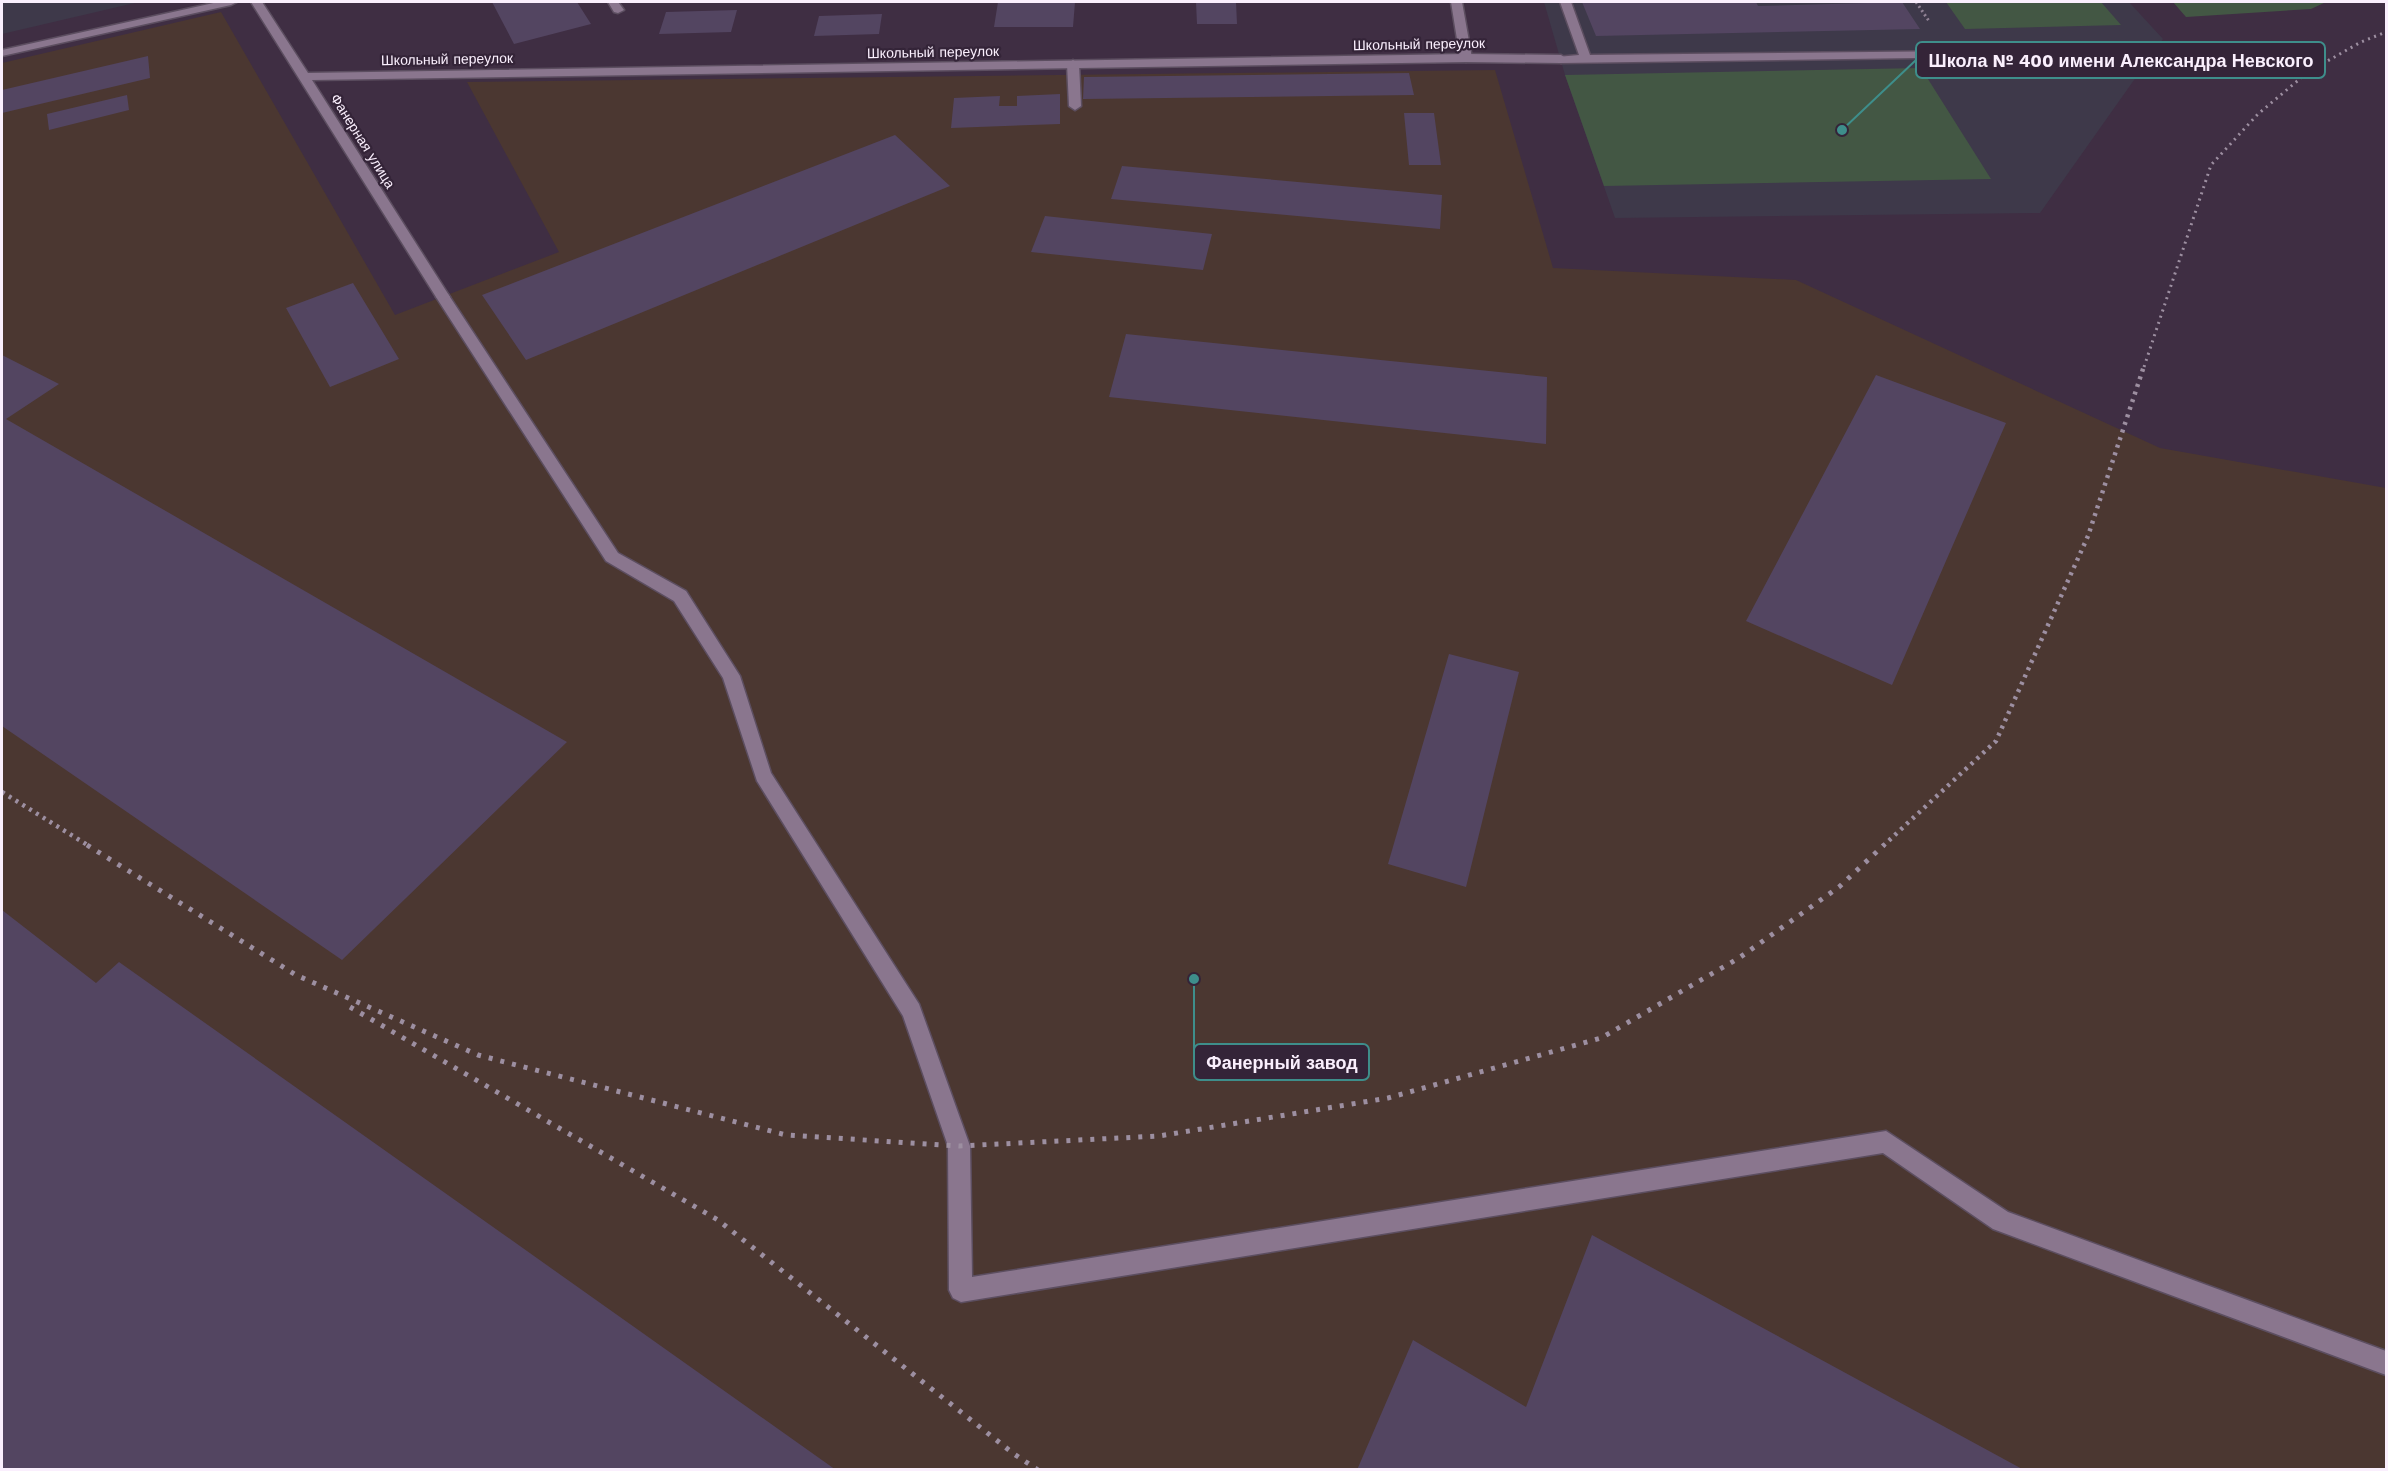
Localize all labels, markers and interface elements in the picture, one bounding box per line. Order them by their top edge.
street label: Школьный переулок [1353,35,1486,53]
callout: Школа № 400 имени Александра Невского [1916,42,2325,78]
street label: Школьный переулок [867,43,1000,61]
street label: Школьный переулок [381,50,514,68]
text: Школа № 400 имени Александра Невского [1929,50,2313,71]
street label: Фанерная улица [328,91,399,191]
callout: Фанерный завод [1194,1044,1369,1080]
text: Фанерный завод [1206,1052,1358,1073]

